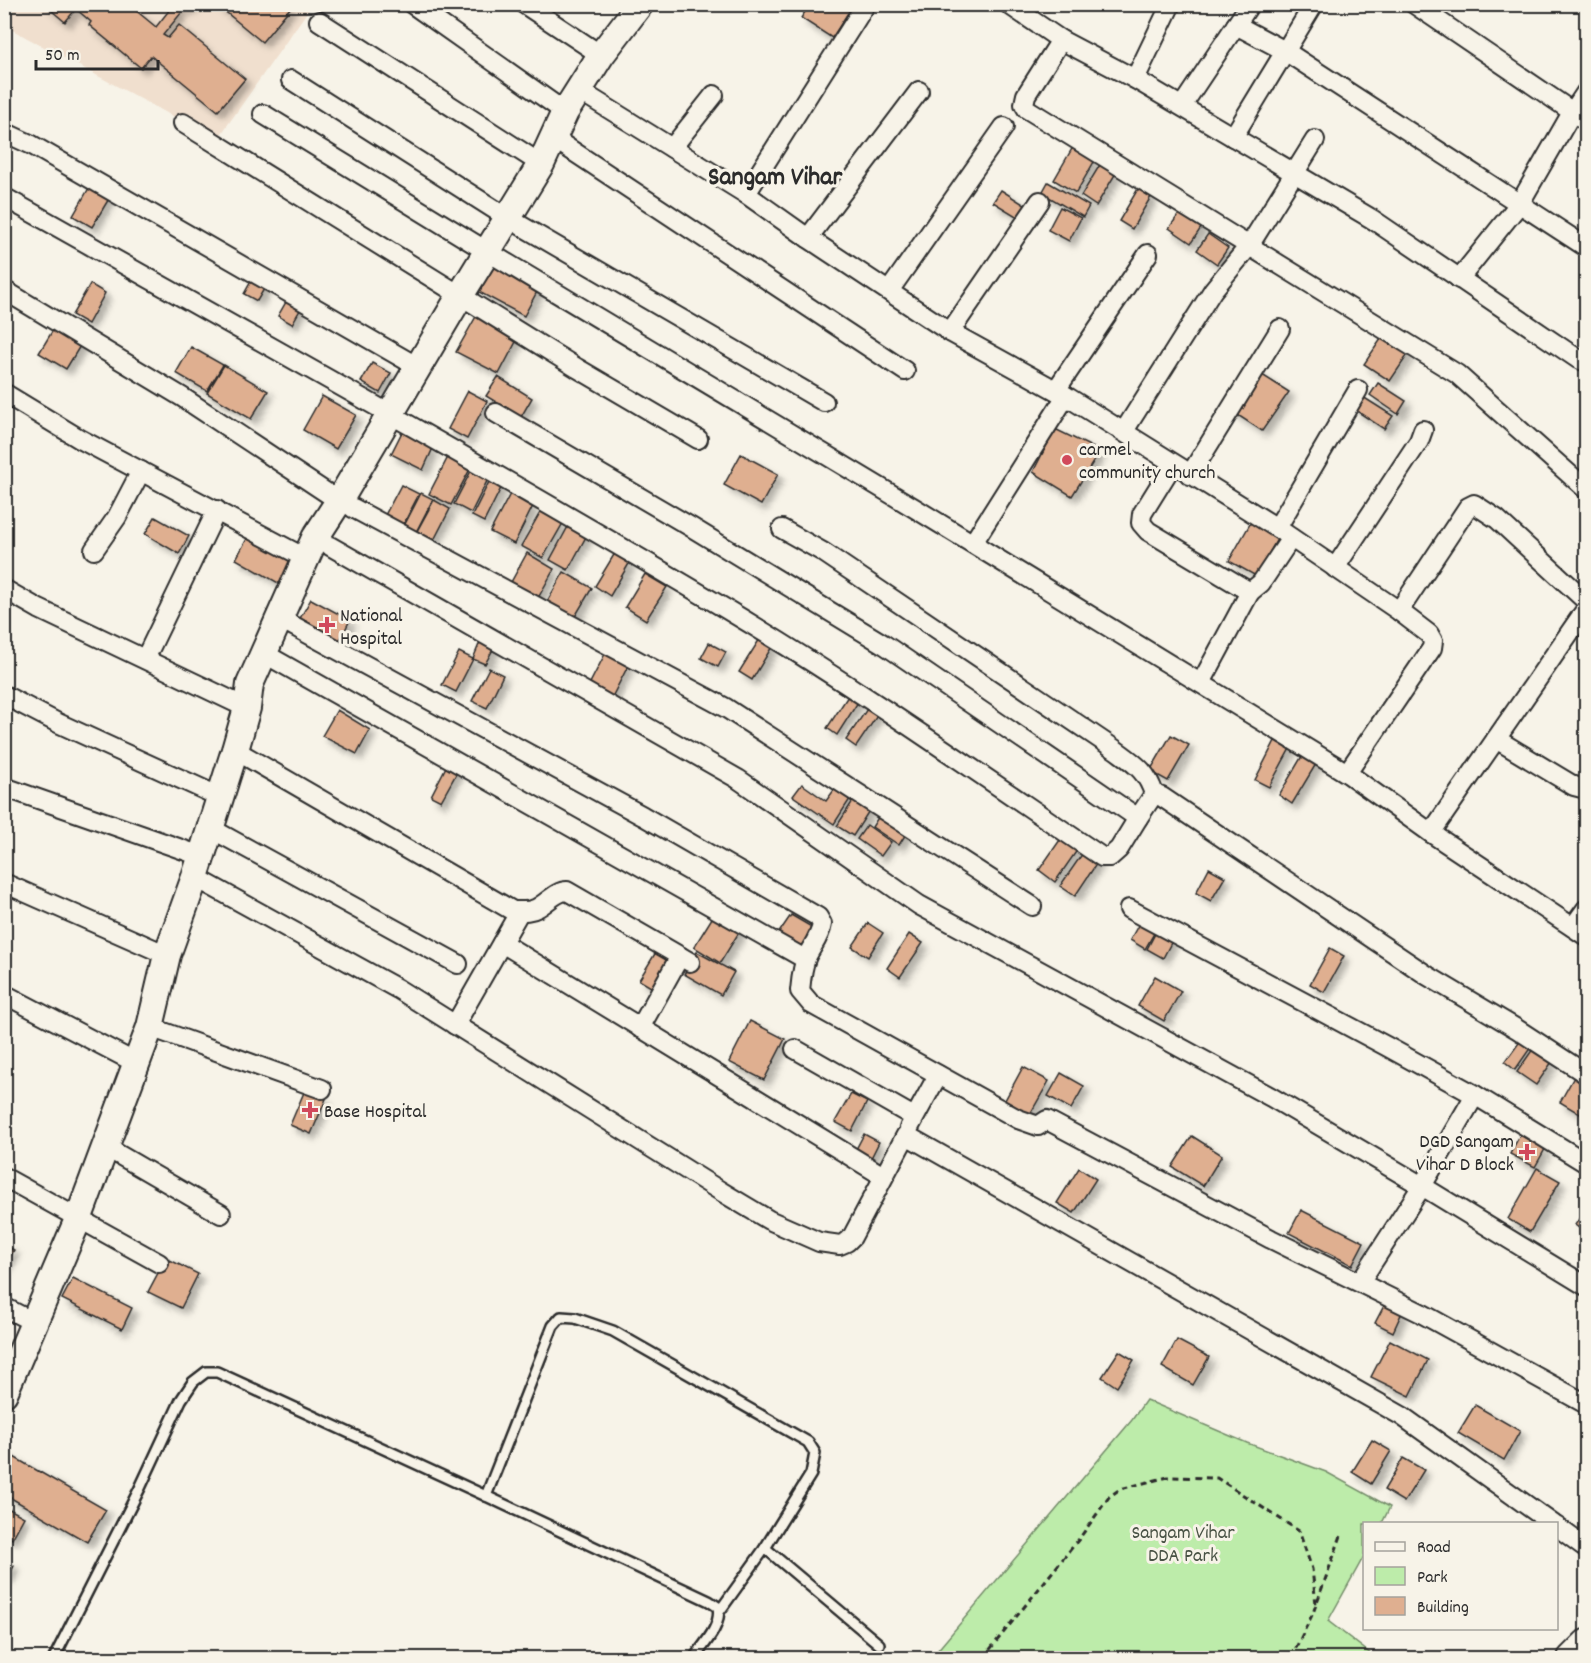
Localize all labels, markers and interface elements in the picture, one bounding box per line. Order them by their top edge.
scale bar [36,33,158,71]
text: 50 m [45,44,80,69]
district label: Sangam Vihar [708,160,842,197]
place label: carmel community church [1079,437,1215,488]
marker: carmel community church [1060,453,1074,467]
place label: National Hospital [340,603,403,654]
marker: National Hospital [318,616,336,634]
place label: Base Hospital [324,1099,427,1127]
marker: Base Hospital [301,1101,319,1119]
place label: DGD Sangam Vihar D Block [1416,1129,1514,1180]
marker: DGD Sangam Vihar D Block [1518,1143,1536,1161]
park label: Sangam Vihar DDA Park [1131,1520,1235,1571]
legend [1363,1522,1558,1630]
text: Road [1417,1536,1451,1561]
text: Park [1417,1566,1448,1591]
text: Building [1417,1596,1469,1621]

